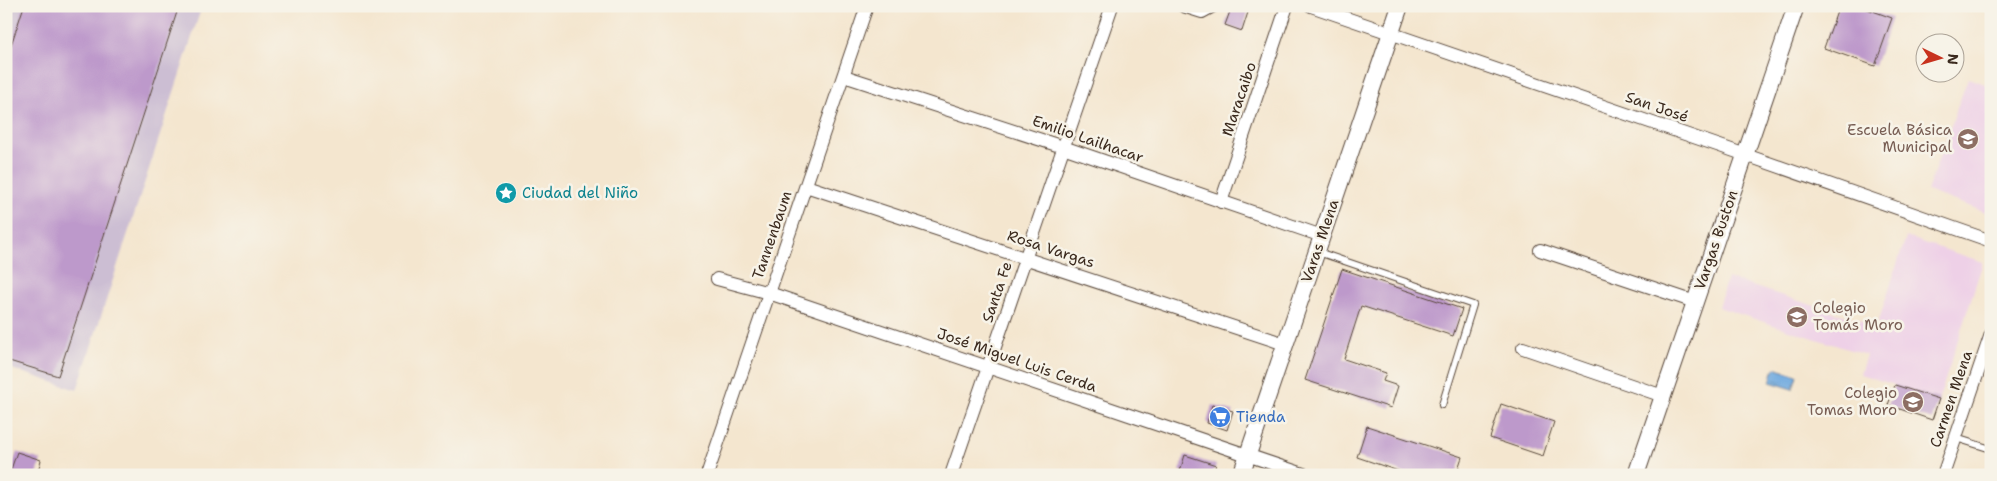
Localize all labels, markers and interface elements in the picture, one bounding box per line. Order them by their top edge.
north arrow [1914,32,1964,82]
text: N [1944,53,1962,65]
street label: Maracaibo [1217,59,1261,139]
street label: San José [1623,87,1691,127]
street label: Emilio Lailhacar [1030,111,1146,167]
place label: Escuela Básica Municipal [1847,120,1953,157]
school or university icon: Escuela Básica Municipal [1956,127,1980,151]
place icon: Ciudad del Niño [494,181,518,205]
place label: Ciudad del Niño [522,183,638,203]
street label: Tannenbaum [748,188,796,282]
street label: Vargas Buston [1690,188,1742,292]
street label: Varas Mena [1296,196,1344,285]
street label: Rosa Vargas [1005,225,1097,273]
street label: Santa Fe [977,259,1017,325]
place label: Colegio Tomás Moro [1813,298,1903,335]
school or university icon: Colegio Tomás Moro [1785,305,1809,329]
street label: José Miguel Luis Cerda [934,323,1100,397]
street label: Carmen Mena [1925,347,1977,450]
place label: Colegio Tomas Moro [1807,383,1897,420]
school or university icon: Colegio Tomas Moro [1901,390,1925,414]
supermarket icon: Tienda [1208,405,1232,429]
place label: Tienda [1236,407,1286,427]

